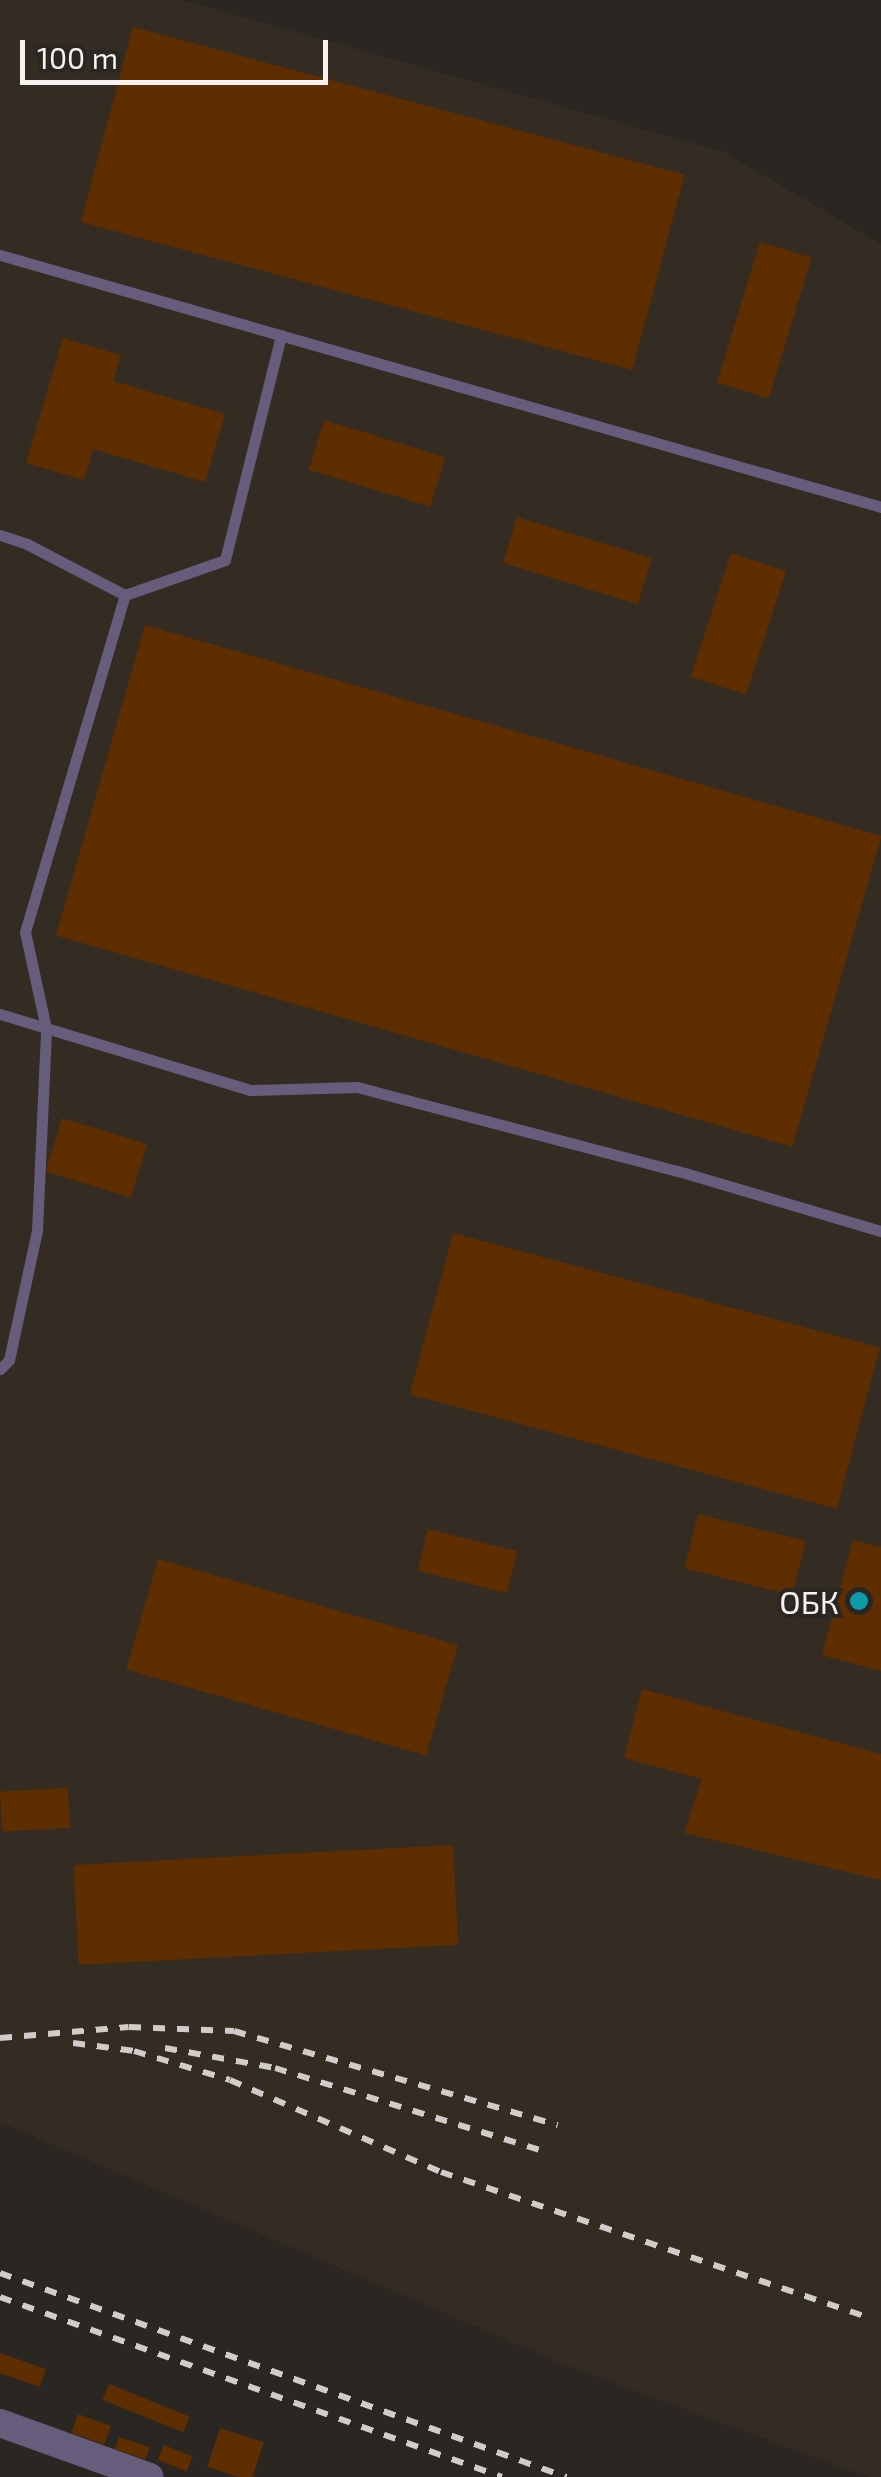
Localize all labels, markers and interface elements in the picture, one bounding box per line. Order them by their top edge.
scale bar [25,20,332,82]
text: 100 m [37,39,118,75]
place label: ОБК [779,1582,839,1620]
marker: ОБК [848,1590,870,1612]

